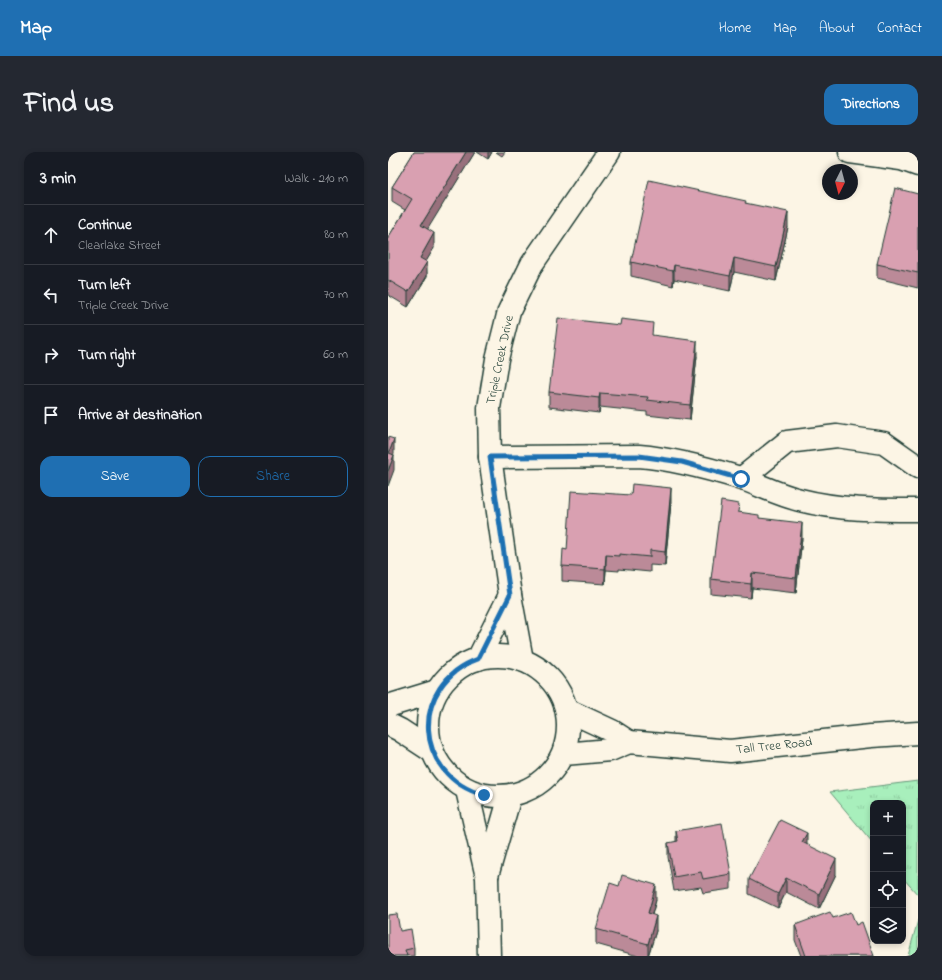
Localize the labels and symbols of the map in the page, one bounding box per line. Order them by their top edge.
north arrow [822,164,858,200]
street label: Triple Creek Drive [481,314,519,406]
route start [732,470,750,488]
street label: Tall Tree Road [735,732,814,759]
route end [475,786,493,804]

